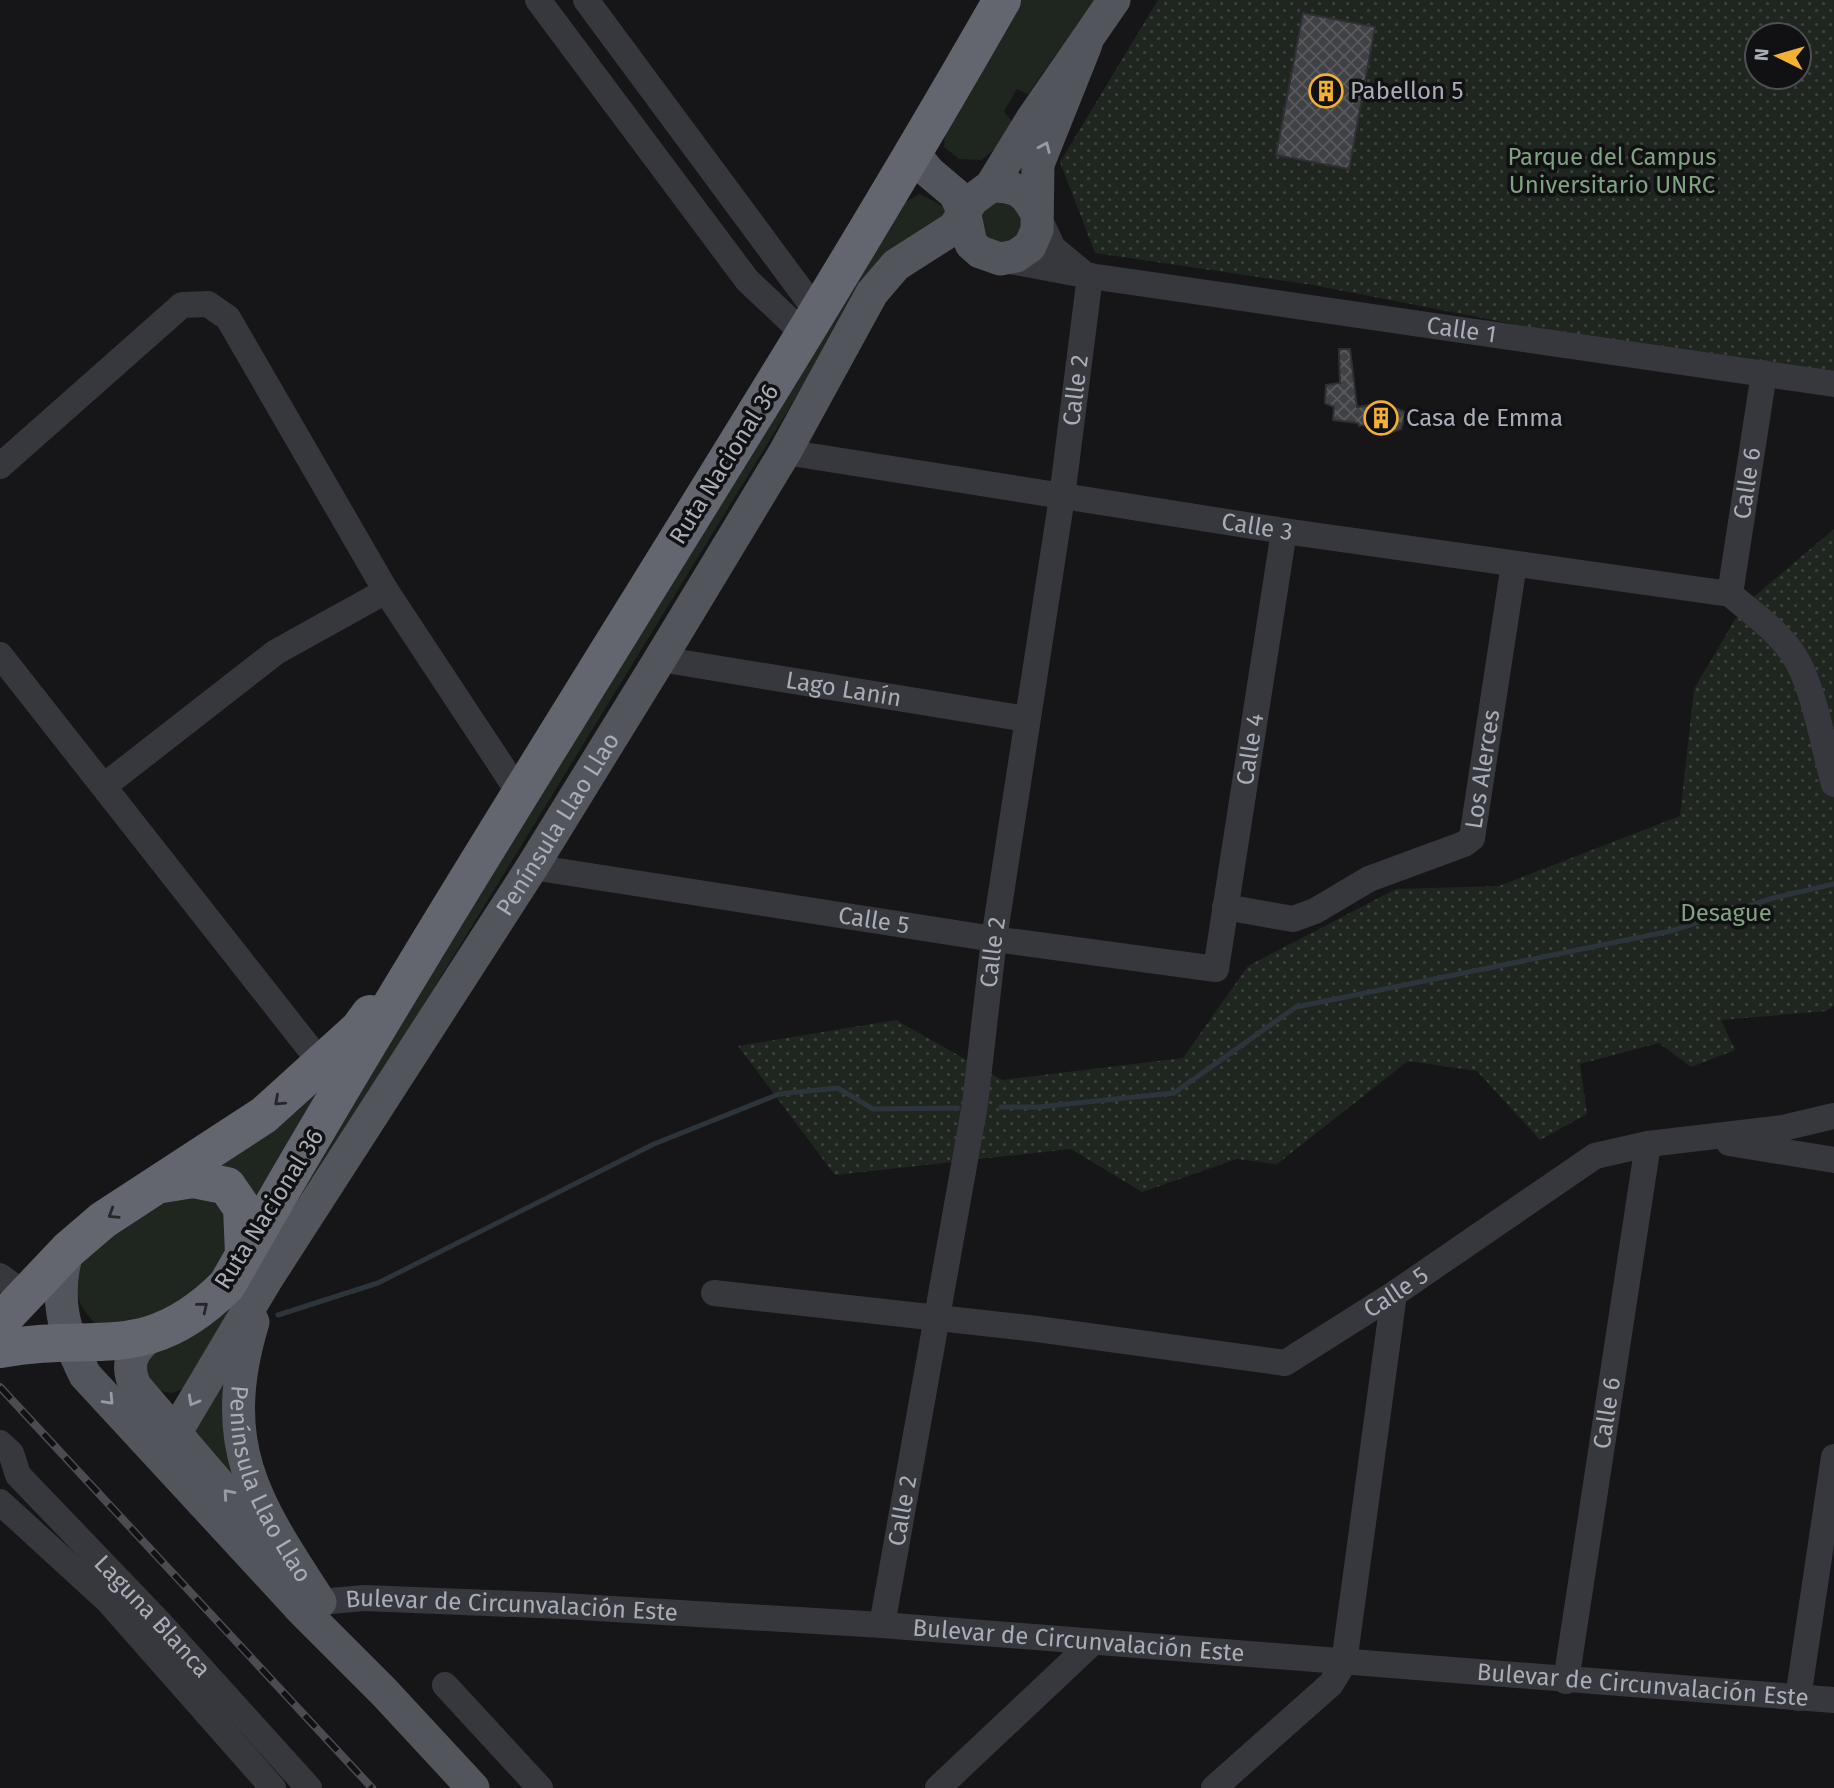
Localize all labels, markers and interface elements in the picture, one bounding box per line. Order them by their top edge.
north arrow [1743,21,1813,91]
text: N [1750,47,1774,62]
building icon: Pabellon 5 [1307,72,1345,110]
place label: Pabellon 5 [1350,77,1463,105]
one-way arrow [1037,142,1051,154]
park label: Parque del Campus Universitario UNRC [1507,143,1717,199]
street label: Calle 1 [1425,311,1498,349]
street label: Calle 2 [1057,353,1094,428]
street label: Ruta Nacional 36 [664,379,784,549]
building icon: Casa de Emma [1362,399,1400,437]
place label: Casa de Emma [1406,404,1563,432]
street label: Calle 6 [1728,445,1766,521]
street label: Calle 3 [1220,507,1294,546]
street label: Lago Lanín [784,666,903,712]
street label: Los Alerces [1460,708,1506,831]
street label: Calle 4 [1231,711,1270,787]
street label: Península Llao Llao [490,727,625,921]
park label: Desague [1680,899,1772,927]
street label: Calle 5 [836,901,911,940]
street label: Calle 2 [974,915,1011,989]
one-way arrow [274,1093,287,1105]
street label: Ruta Nacional 36 [209,1124,329,1294]
one-way arrow [107,1206,120,1219]
street label: Calle 5 [1359,1261,1434,1324]
one-way arrow [195,1302,208,1315]
street label: Calle 6 [1588,1375,1626,1451]
street label: Península Llao Llao [224,1384,317,1588]
one-way arrow [101,1392,113,1405]
one-way arrow [188,1394,201,1406]
street label: Calle 2 [882,1473,922,1548]
one-way arrow [224,1489,236,1502]
street label: Laguna Blanca [88,1549,216,1683]
street label: Bulevar de Circunvalación Este [344,1584,679,1627]
street label: Bulevar de Circunvalación Este [912,1613,1245,1668]
street label: Bulevar de Circunvalación Este [1476,1658,1810,1712]

